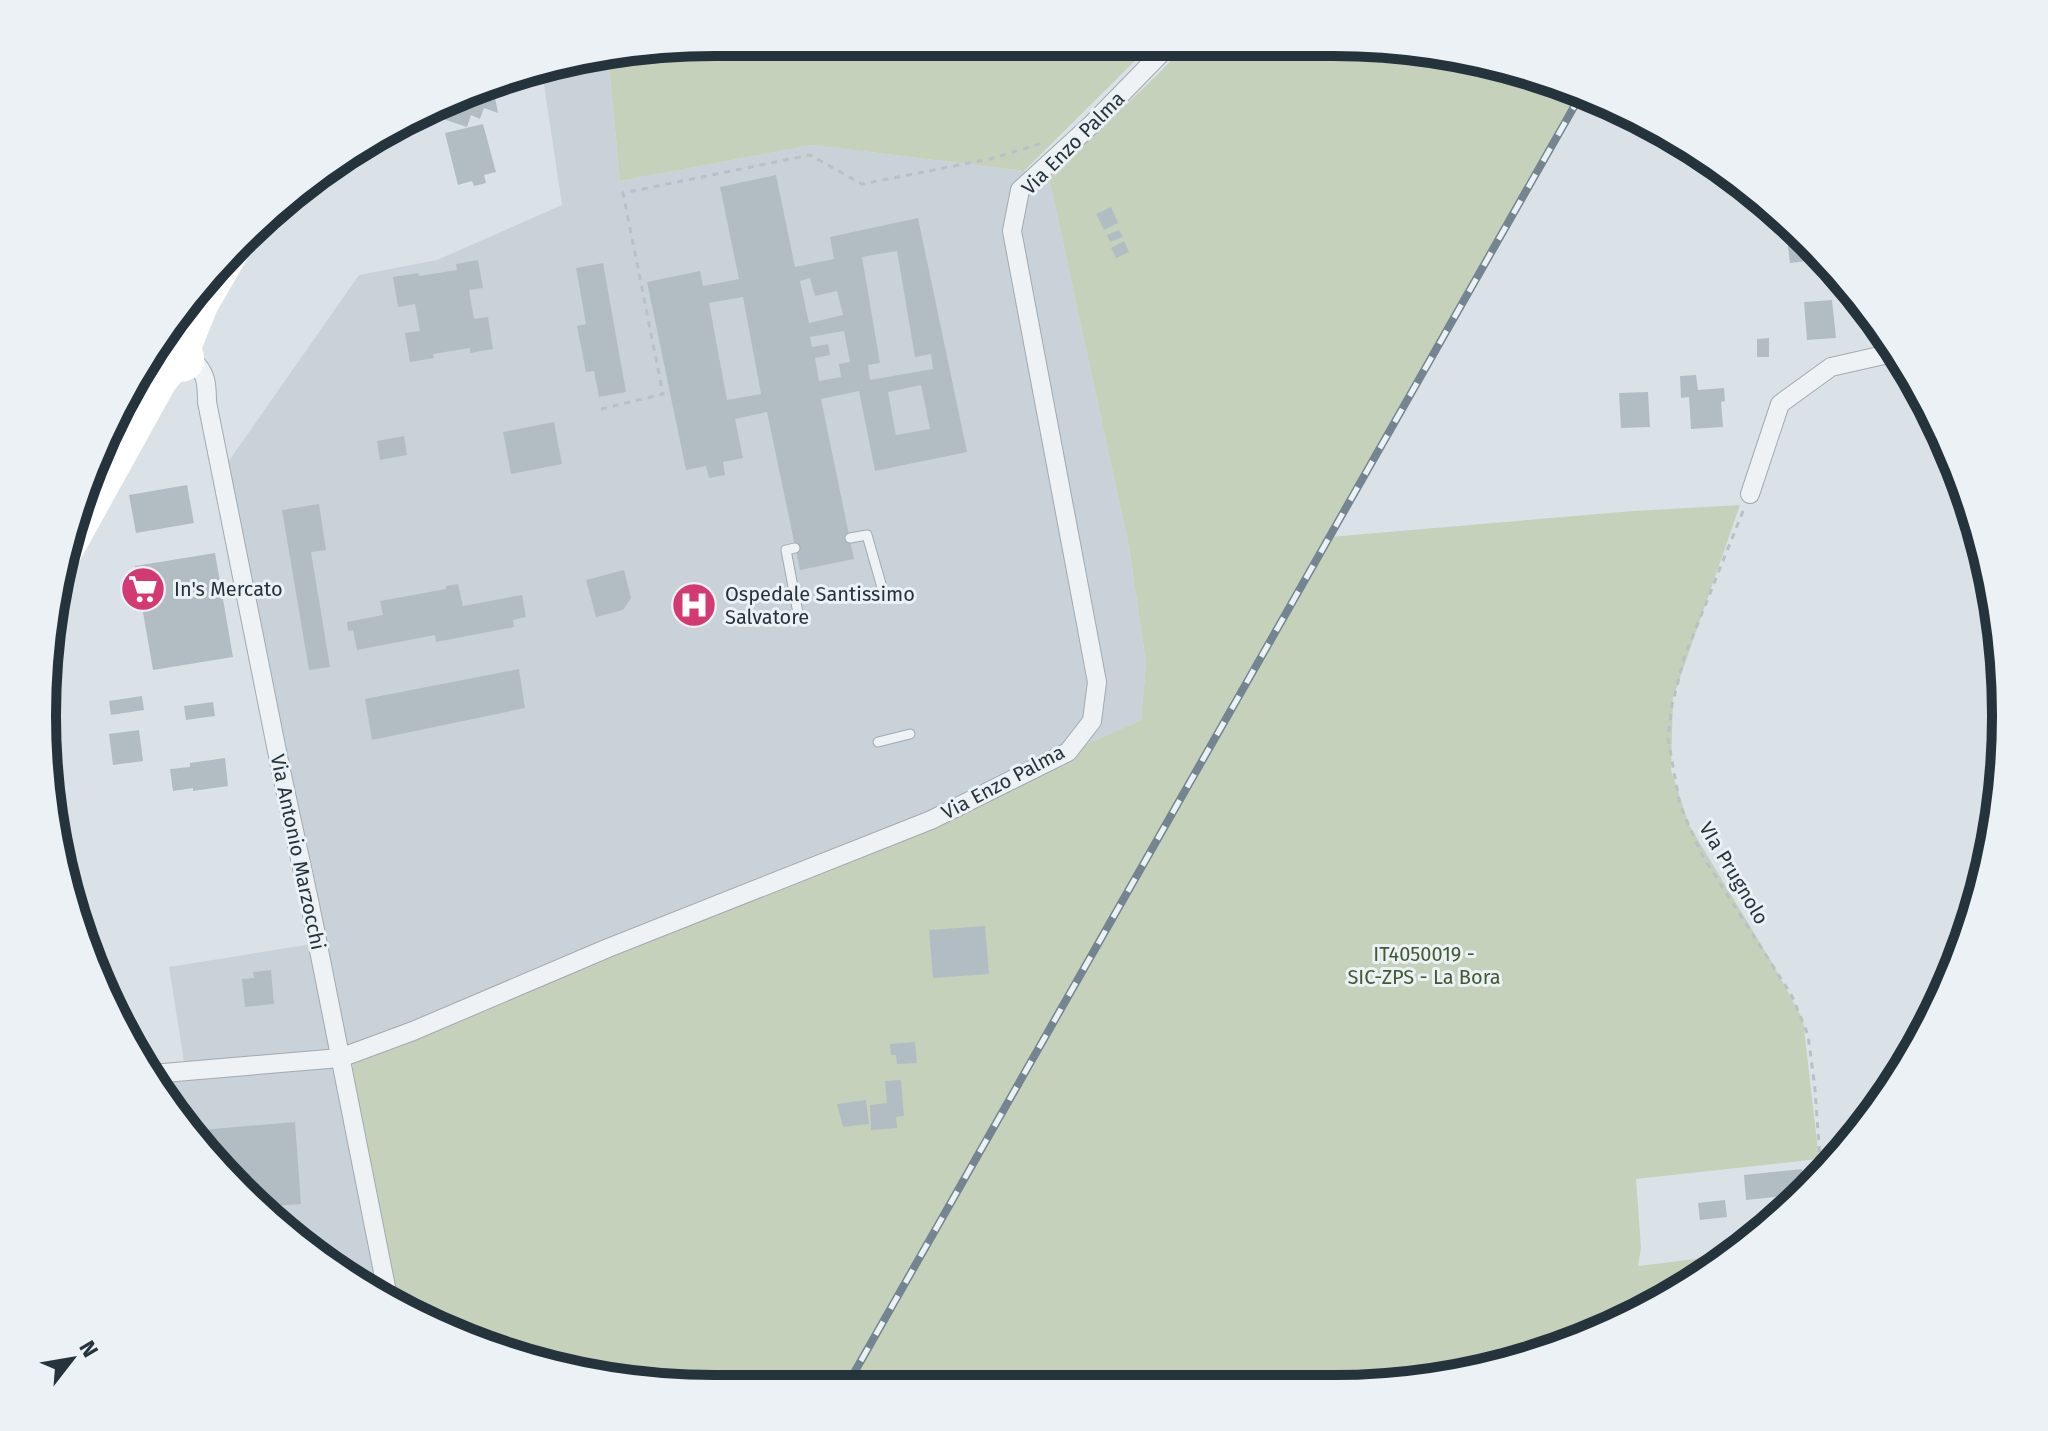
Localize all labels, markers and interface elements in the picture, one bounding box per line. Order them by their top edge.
street label: Via Enzo Palma [1016,86,1130,200]
supermarket icon: In's Mercato [119,565,167,613]
place label: In's Mercato [174,577,283,601]
hospital icon: Ospedale Santissimo Salvatore [670,581,718,629]
place label: Ospedale Santissimo Salvatore [725,582,915,629]
street label: Via Enzo Palma [937,740,1069,824]
street label: Via Antonio Marzocchi [266,752,330,952]
street label: VIa Prugnolo [1694,818,1774,928]
park label: IT4050019 - SIC-ZPS - La Bora [1347,942,1501,989]
north arrow [32,1319,112,1399]
text: N [73,1336,104,1362]

